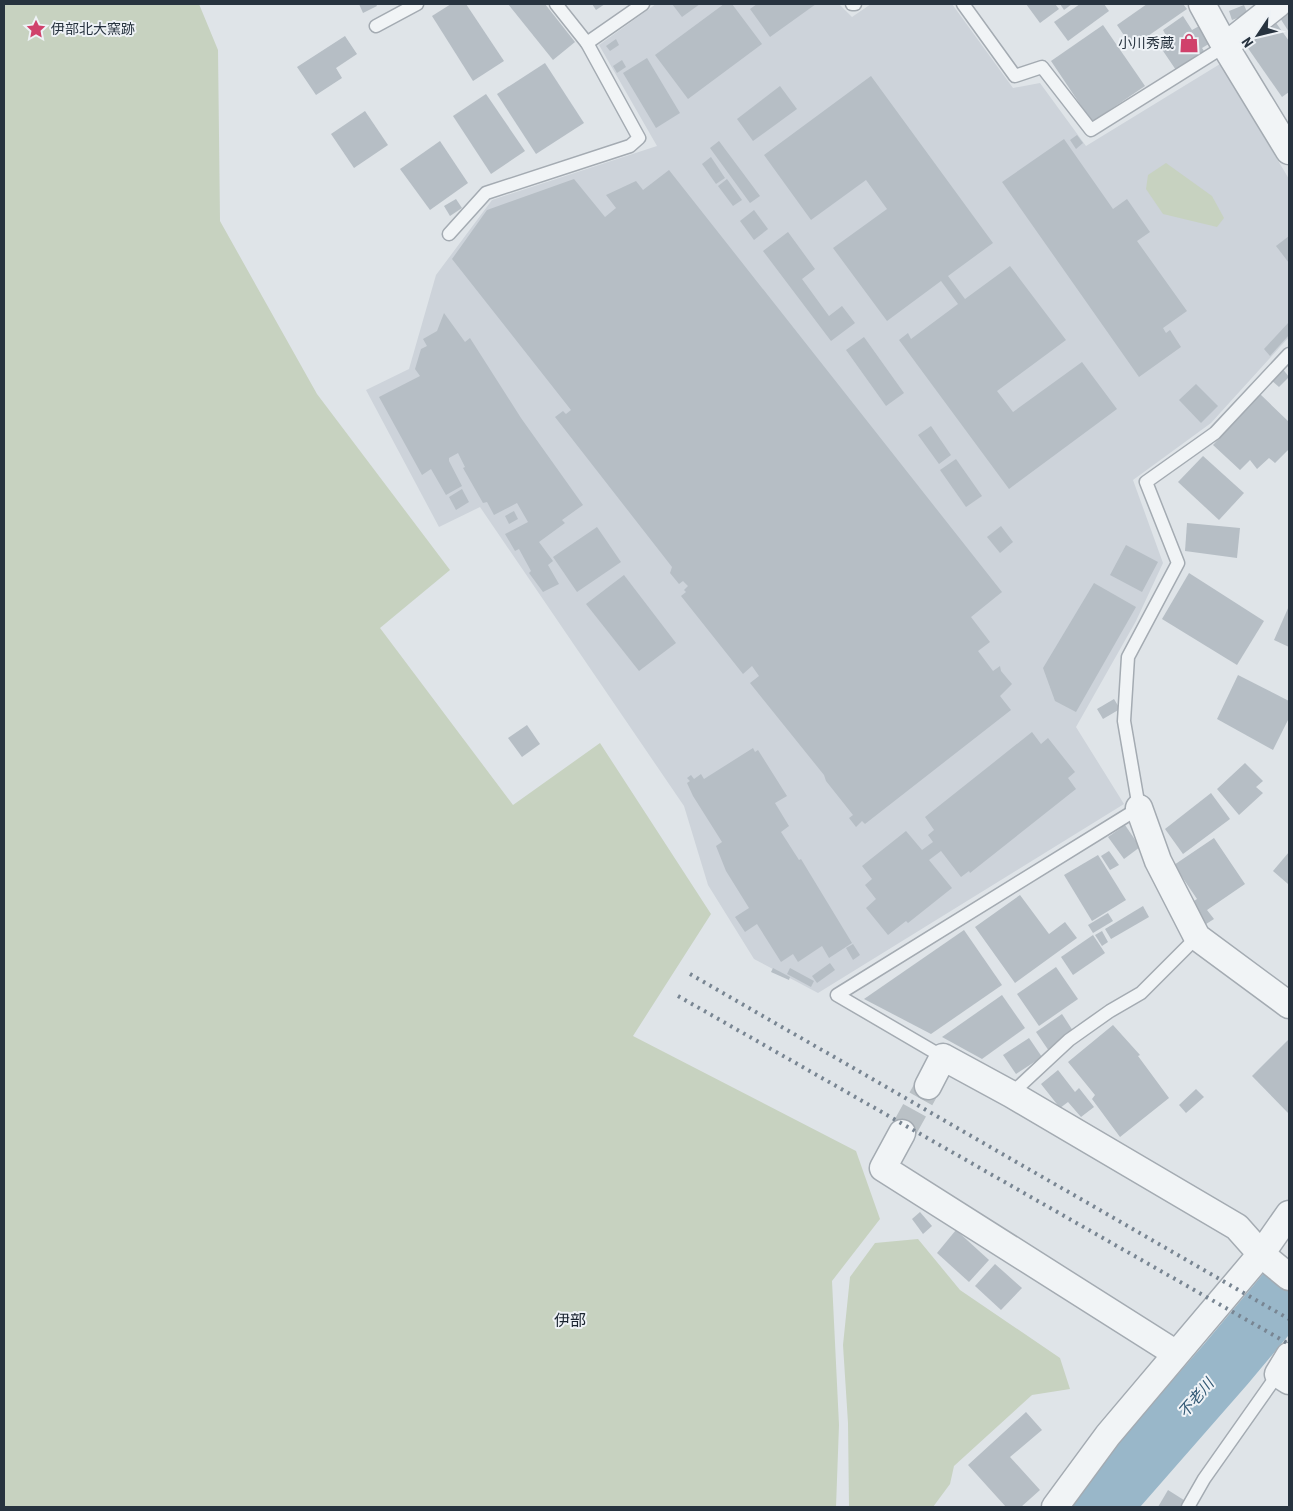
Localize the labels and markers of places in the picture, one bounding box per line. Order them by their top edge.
place icon: 伊部北大窯跡 [25,18,47,40]
place label: 伊部北大窯跡 [51,21,135,37]
shop icon: 小川秀蔵 [1178,32,1200,54]
place label: 小川秀蔵 [1118,35,1174,51]

